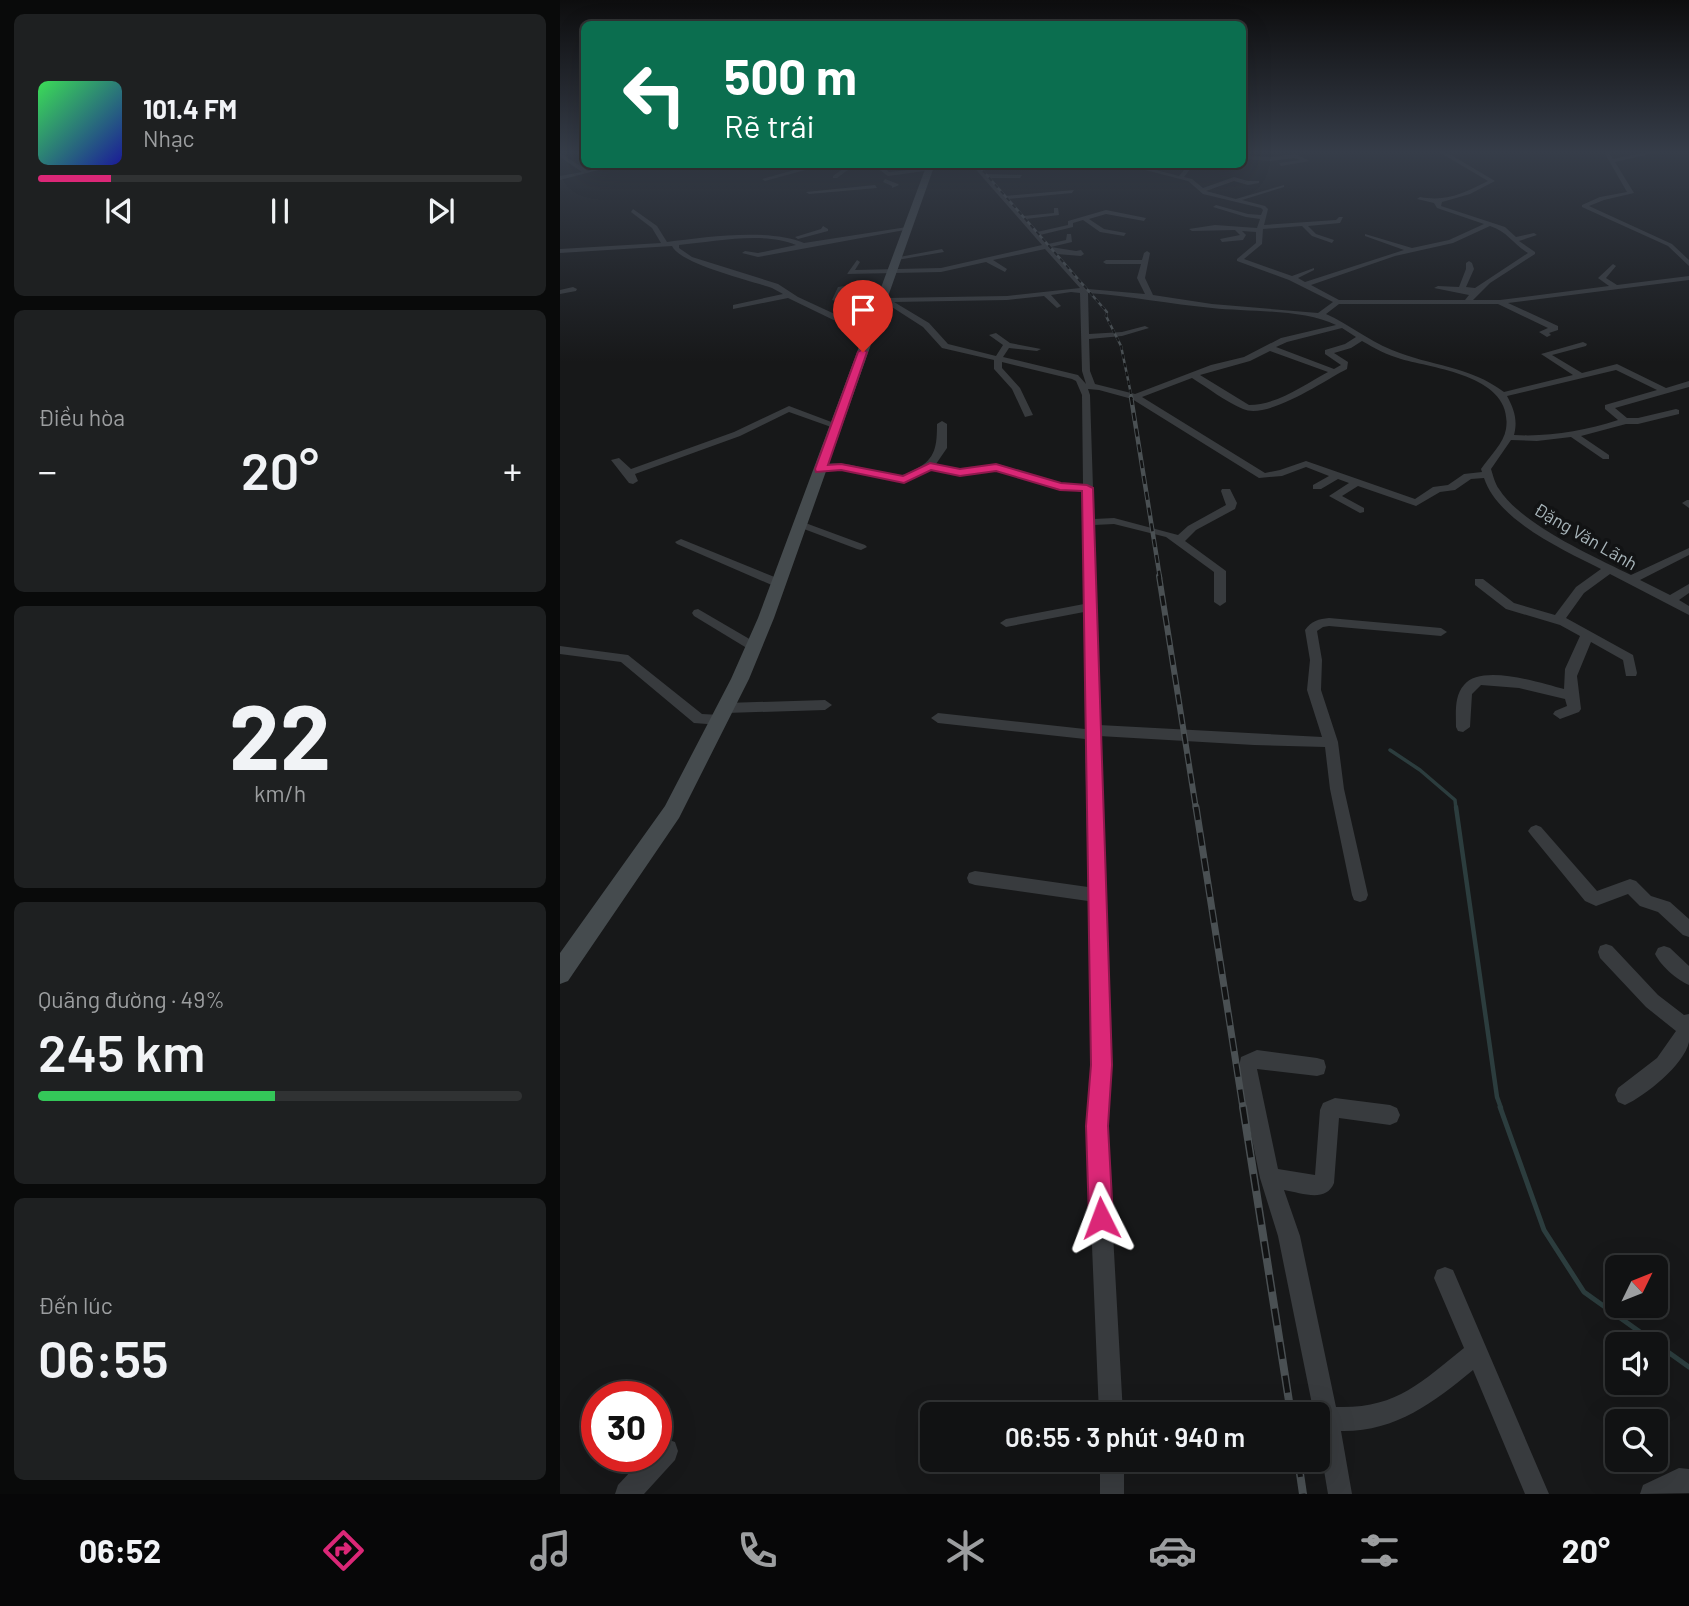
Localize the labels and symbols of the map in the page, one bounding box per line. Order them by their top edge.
pin [833,280,893,352]
street label: Đặng Văn Lãnh [1531,498,1641,574]
position arrow [1064,1181,1138,1255]
north arrow [1605,1255,1668,1318]
speed limit sign: 30 [581,1381,672,1472]

